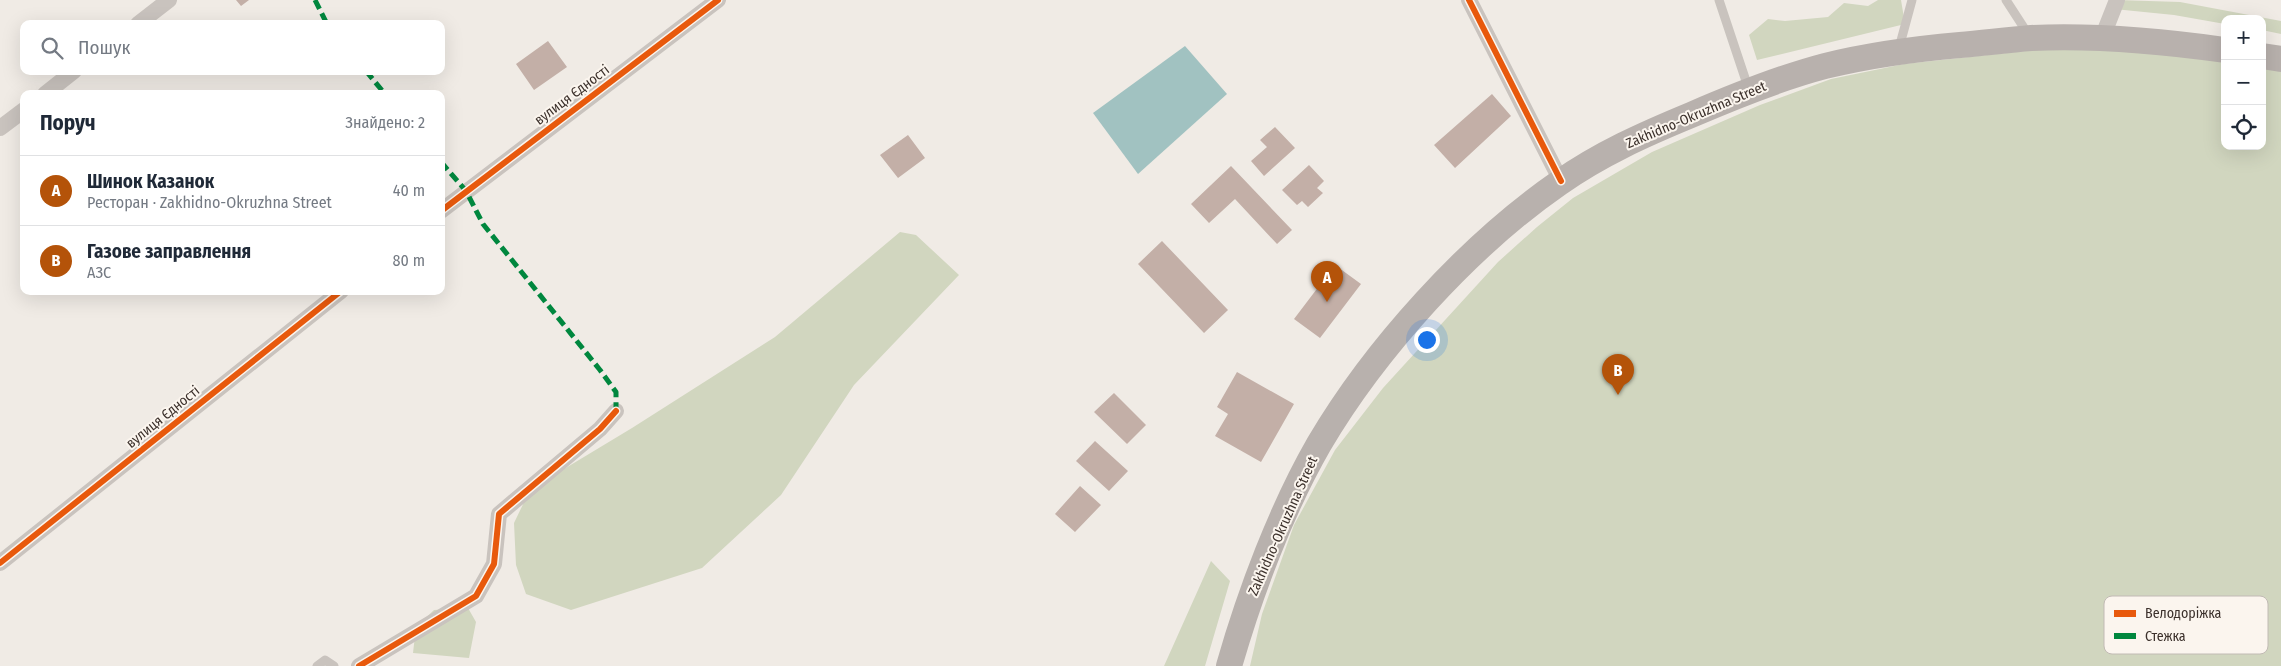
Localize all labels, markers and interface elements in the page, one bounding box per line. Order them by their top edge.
map controls [2221,15,2266,150]
button: + [2221,15,2266,60]
search box [20,20,445,75]
icon: search [38,34,66,62]
text: Пошук [78,36,130,59]
button: − [2221,60,2266,105]
street label: вулиця Єдності [531,61,613,129]
street label: Zakhidno-Okruzhna Street [1623,78,1769,152]
button: locate [2221,105,2266,150]
text: Поруч [40,110,96,136]
text: Знайдено: 2 [345,113,425,132]
text: Шинок Казанок [87,170,214,193]
text: A [52,181,60,200]
text: 40 m [393,181,425,200]
text: Ресторан · Zakhidno-Okruzhna Street [87,193,332,212]
text: Газове заправлення [87,240,251,263]
text: B [52,251,60,270]
text: 80 m [393,251,425,270]
pin: A [1311,261,1343,302]
text: АЗС [87,263,111,282]
your location [1414,327,1440,353]
pin: B [1602,354,1634,395]
street label: вулиця Єдності [123,382,203,452]
street label: Zakhidno-Okruzhna Street [1245,453,1322,598]
legend [2104,596,2268,654]
text: Велодоріжка [2145,605,2222,622]
text: Стежка [2145,628,2186,645]

